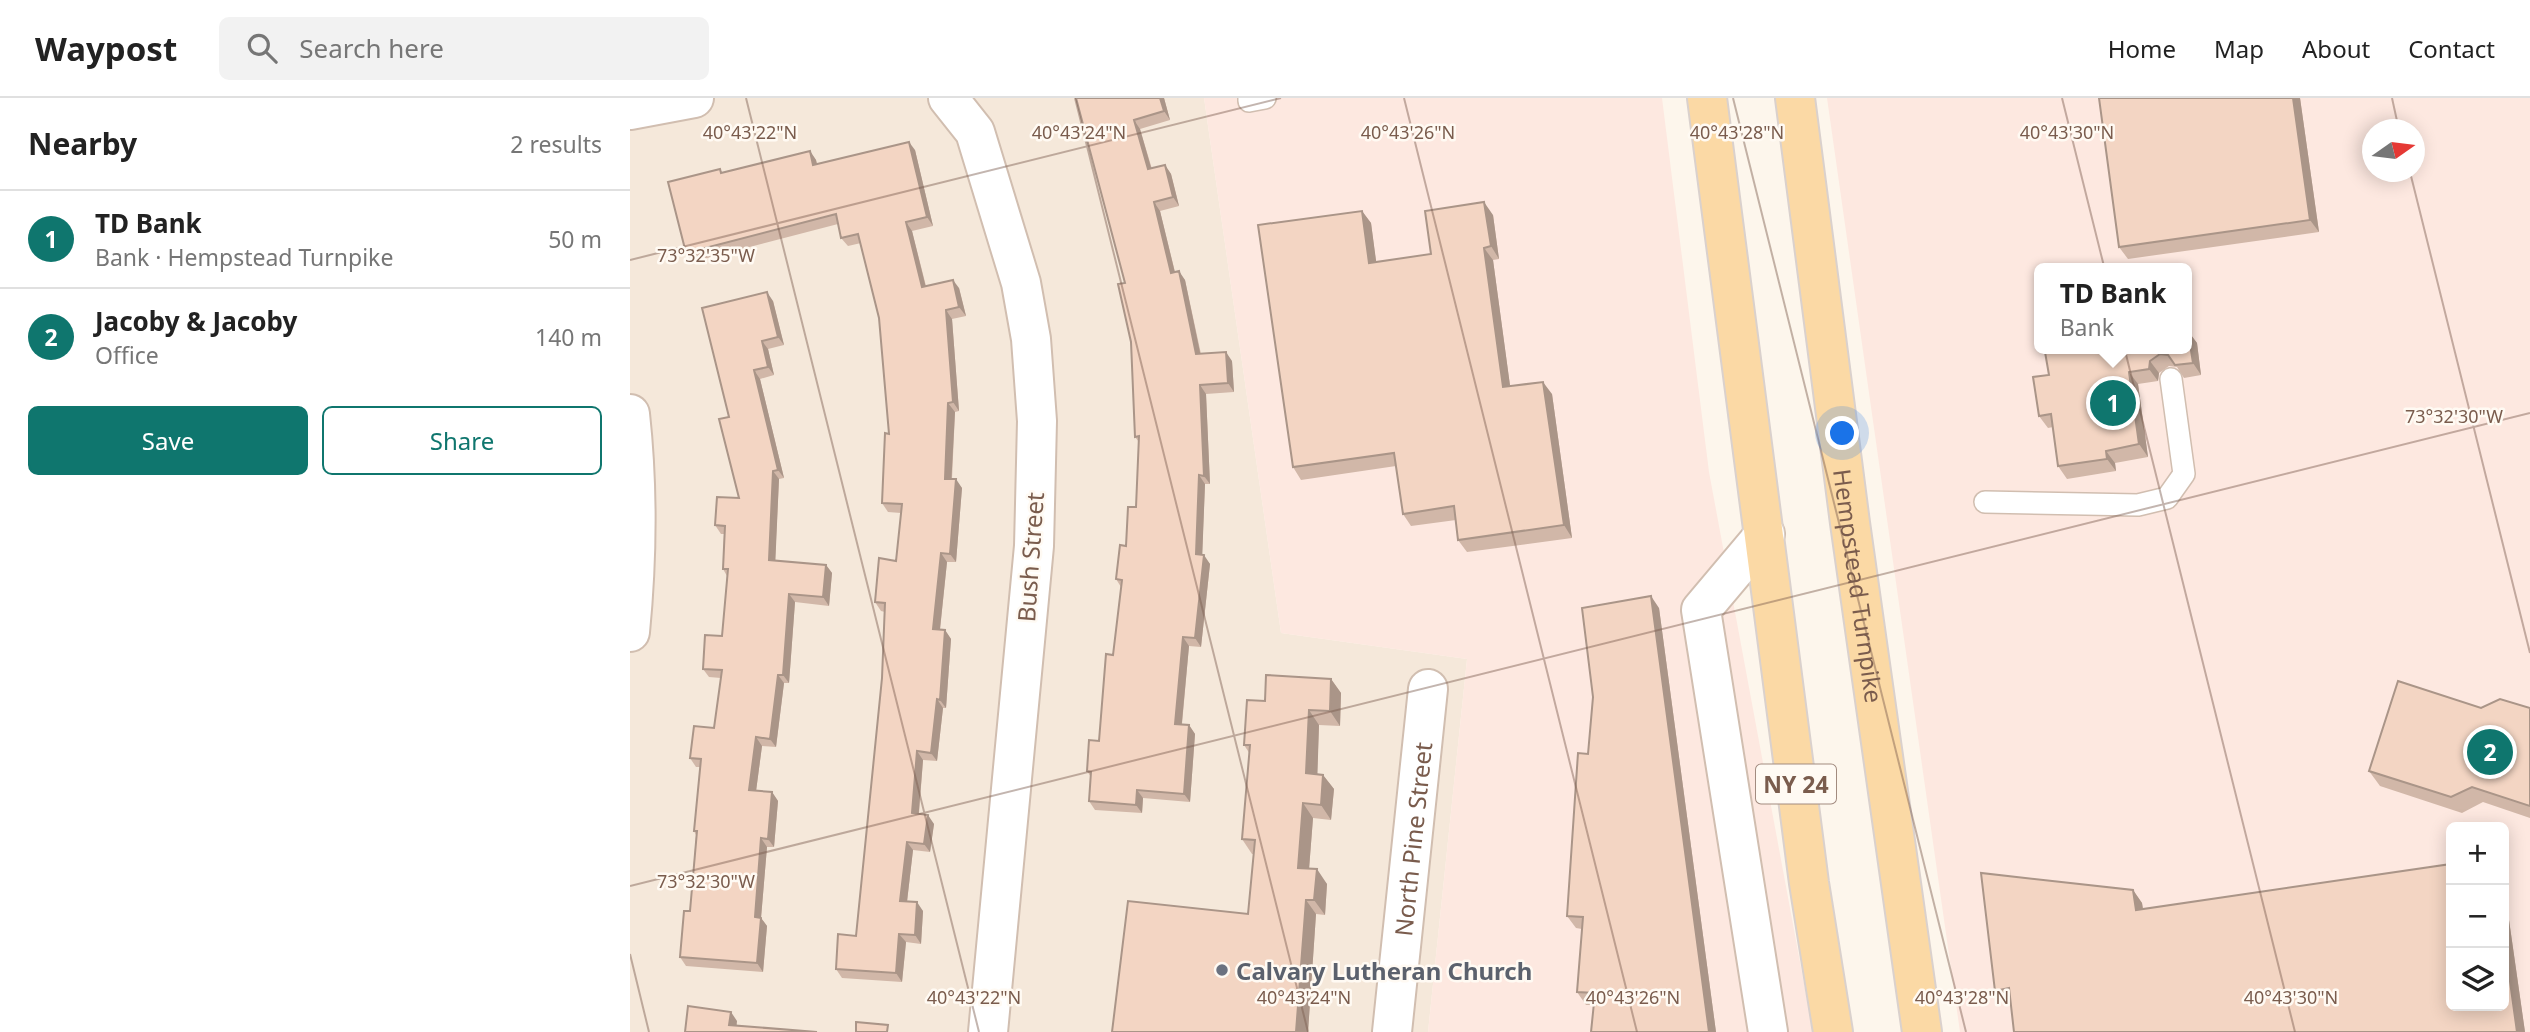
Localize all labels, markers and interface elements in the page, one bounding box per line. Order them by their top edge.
search box [219,17,709,80]
text: Waypost [35,26,177,71]
icon: search [243,29,281,67]
text: Search here [299,30,444,66]
text: Home [2108,32,2176,65]
text: Map [2214,32,2264,65]
text: About [2302,32,2370,65]
text: Contact [2408,32,2495,65]
north arrow [2362,119,2425,182]
text: 40°43'22"N [703,120,797,144]
text: 40°43'24"N [1032,120,1126,144]
text: 40°43'26"N [1361,120,1455,144]
text: 40°43'28"N [1690,120,1784,144]
text: 40°43'30"N [2020,120,2114,144]
text: Nearby [28,123,137,164]
text: 2 results [510,128,602,160]
text: TD Bank [95,205,202,241]
text: 1 [44,223,58,255]
text: 50 m [548,223,602,255]
text: Bank · Hempstead Turnpike [95,241,393,273]
text: 73°32'35"W [657,243,755,267]
popup [2034,263,2192,354]
text: TD Bank [2060,275,2166,311]
text: Jacoby & Jacoby [95,303,297,339]
text: Bank [2060,311,2114,343]
text: 2 [44,321,58,353]
text: 140 m [535,321,602,353]
text: Office [95,339,159,371]
pin: 1 [2090,377,2136,429]
text: 73°32'30"W [2405,404,2503,428]
button: Save [28,406,308,475]
button: Share [322,406,602,475]
your location [1825,416,1859,450]
street label: Hempstead Turnpike [1827,467,1892,705]
street label: Bush Street [1009,491,1051,623]
pin: 2 [2467,726,2513,778]
street label: North Pine Street [1386,740,1439,938]
road number: NY 24 [1756,764,1836,804]
map controls [2446,822,2509,1011]
button: + [2446,822,2509,885]
text: 73°32'30"W [657,869,755,893]
button: − [2446,885,2509,948]
button: layers [2446,948,2509,1011]
place label: Calvary Lutheran Church [1236,954,1532,987]
marker: Calvary Lutheran Church [1214,962,1230,978]
text: 40°43'22"N [927,985,1021,1009]
text: 40°43'24"N [1257,985,1351,1009]
text: 40°43'26"N [1586,985,1680,1009]
text: 40°43'28"N [1915,985,2009,1009]
text: 40°43'30"N [2244,985,2338,1009]

